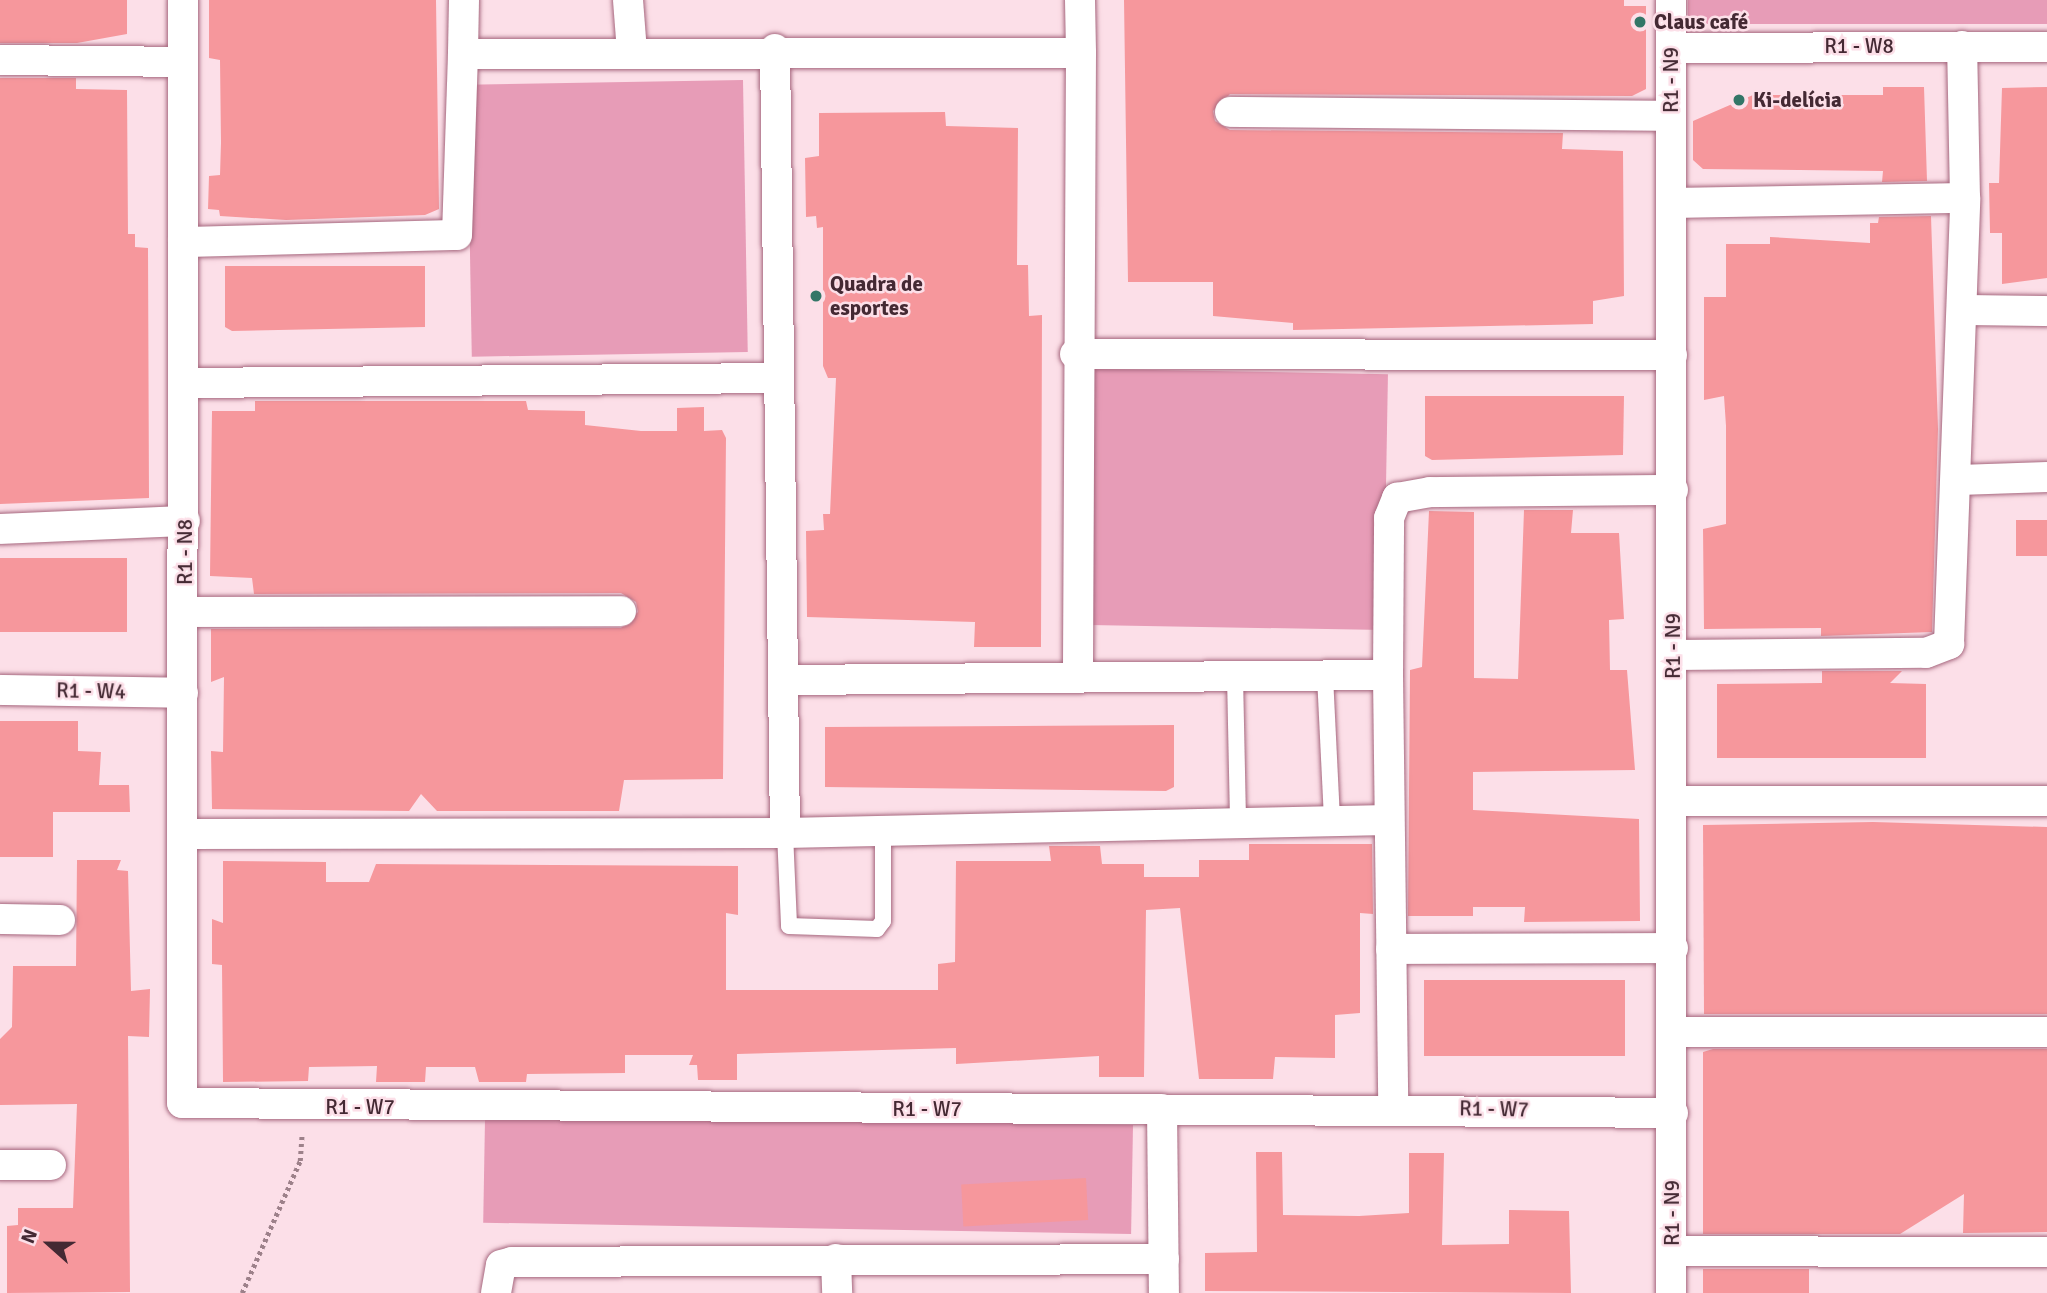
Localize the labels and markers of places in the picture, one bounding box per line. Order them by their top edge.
place label: Claus café [1654,9,1748,35]
marker: Claus café [1632,14,1648,30]
place label: Ki-delícia [1753,87,1842,113]
marker: Ki-delícia [1731,92,1747,108]
place label: Quadra de esportes [830,271,923,321]
marker: Quadra de esportes [808,288,824,304]

